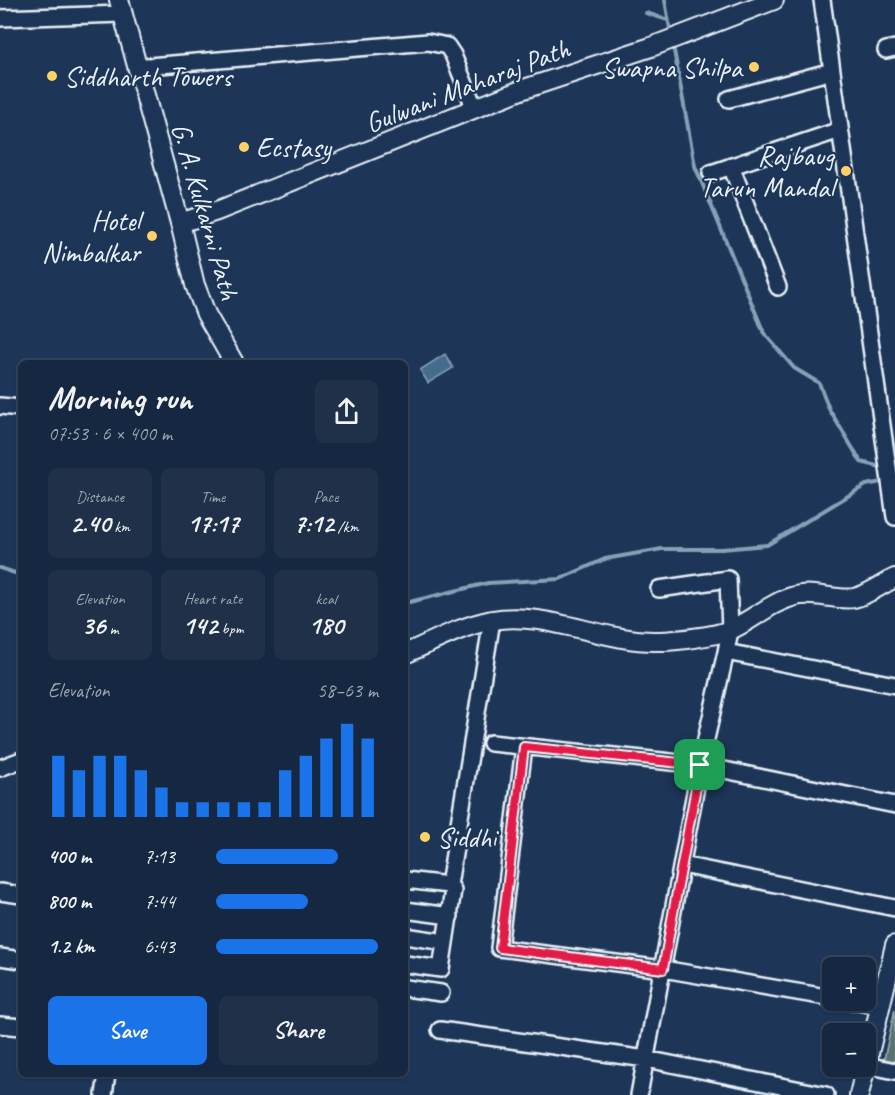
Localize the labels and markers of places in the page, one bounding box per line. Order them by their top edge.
place label: Swapna Shilpa [601,50,744,85]
place label: Siddharth Towers [64,59,234,94]
marker: Swapna Shilpa [747,60,761,74]
marker: Siddharth Towers [45,69,59,83]
place label: Ecstasy [256,130,333,165]
place label: Rajbaug Tarun Mandal [699,138,839,205]
marker: Ecstasy [237,140,251,154]
marker: Rajbaug Tarun Mandal [839,164,853,178]
place label: Hotel Nimbalkar [42,203,145,270]
marker: Hotel Nimbalkar [145,229,159,243]
pin [674,739,725,790]
place label: Siddhi [437,820,500,855]
marker: Siddhi [418,830,432,844]

